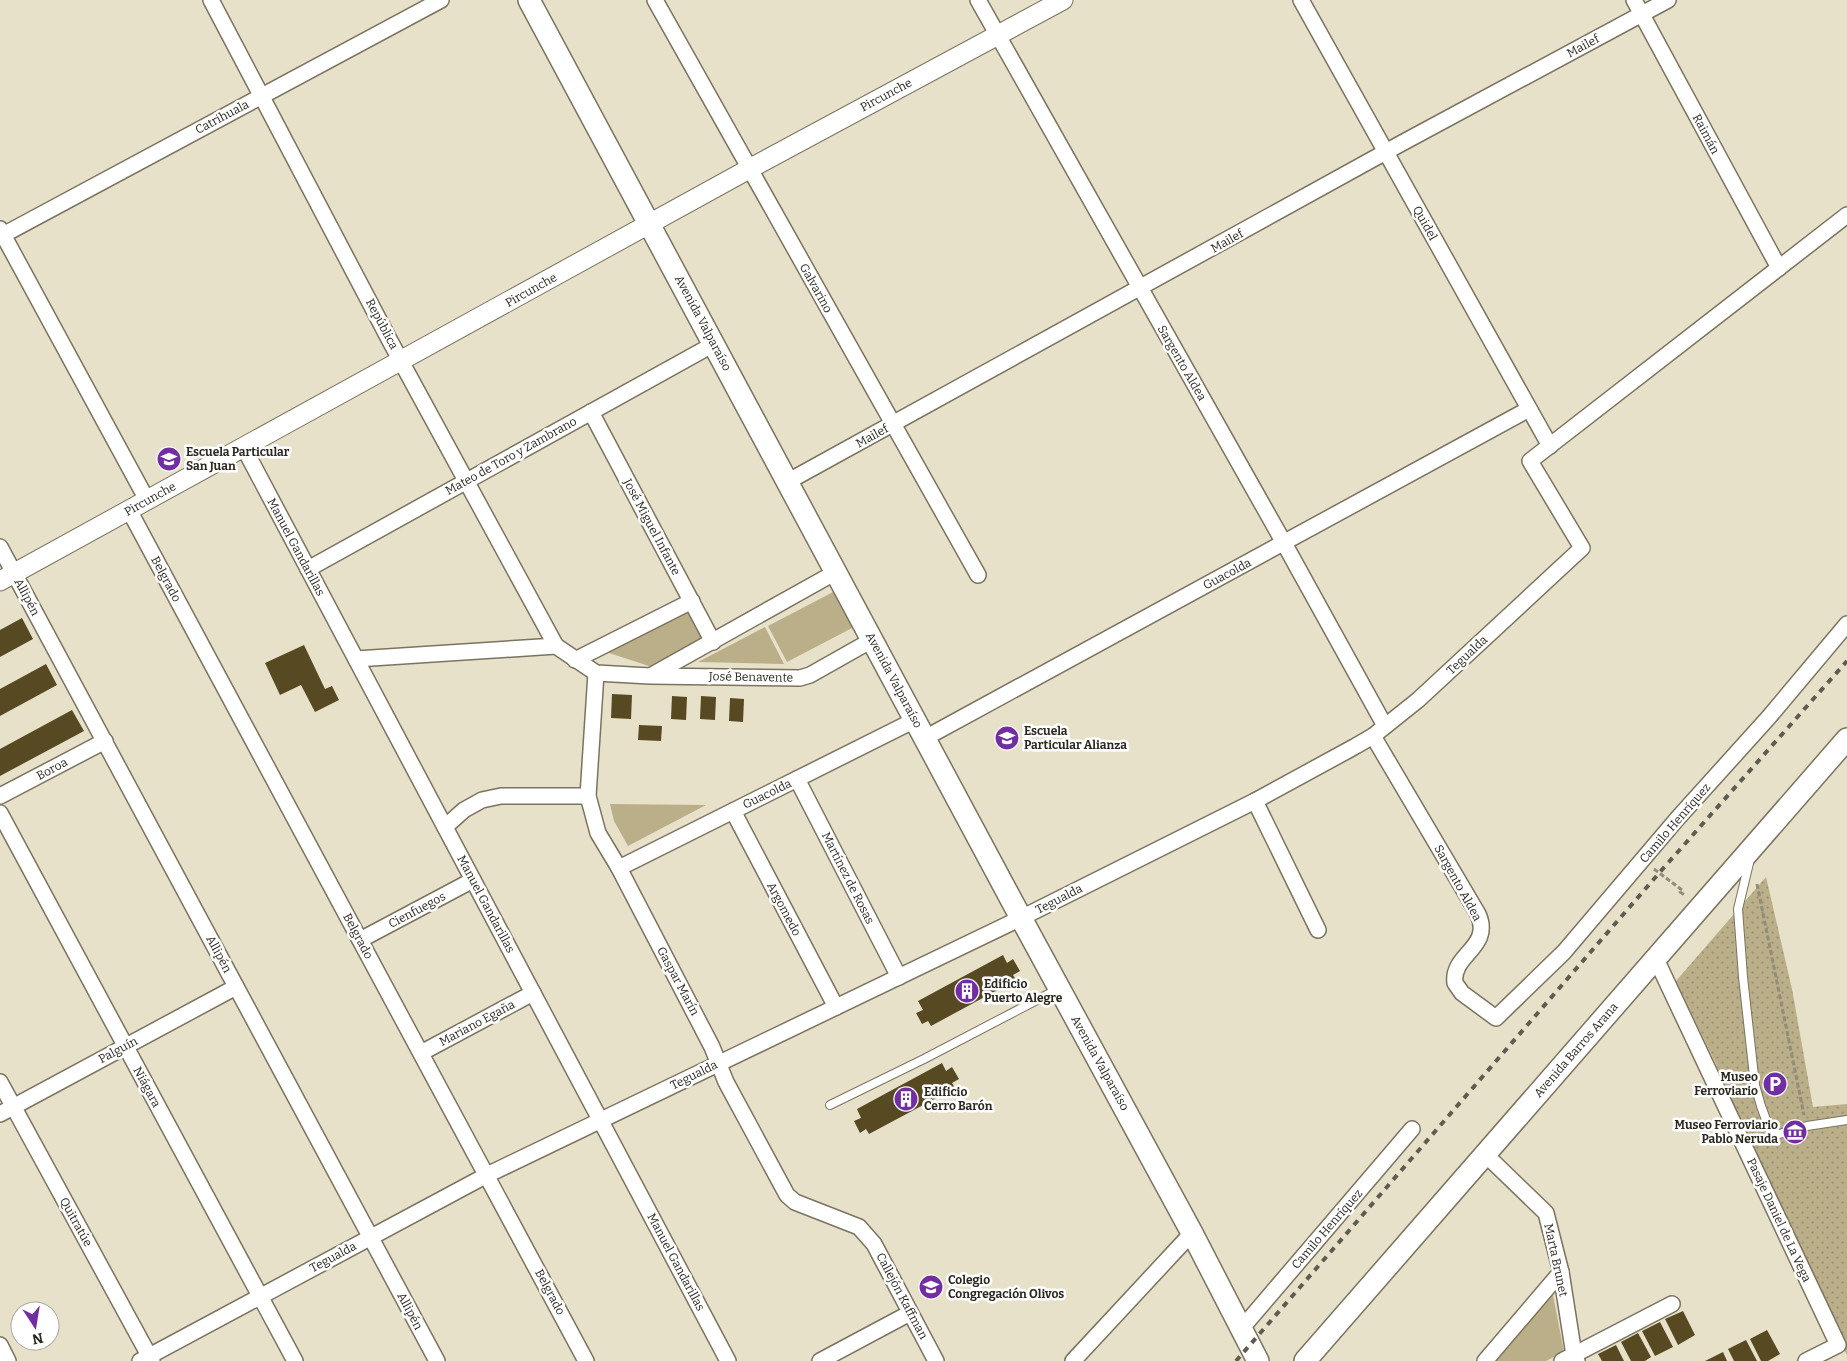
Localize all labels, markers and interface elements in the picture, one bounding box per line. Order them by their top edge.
street label: Mailef [1564,31,1602,60]
street label: Pircunche [858,76,914,114]
street label: Catrihuala [193,97,251,137]
street label: Raimán [1690,112,1723,157]
street label: Quidel [1410,203,1440,243]
street label: Mailef [1208,226,1246,256]
street label: Galvarino [797,261,835,315]
street label: Pircunche [503,270,559,310]
street label: Avenida Valparaíso [672,273,734,373]
street label: República [363,296,401,352]
street label: Sargento Aldea [1155,323,1209,404]
street label: Mateo de Toro y Zambrano [443,414,579,498]
street label: Mailef [853,421,891,451]
place label: Escuela Particular San Juan [186,445,290,473]
school or university icon: Escuela Particular San Juan [156,446,182,472]
street label: José Miguel Infante [620,476,683,578]
street label: Pircunche [122,479,178,519]
street label: Manuel Gandarillas [264,496,328,598]
street label: Belgrado [148,554,184,604]
street label: Guacolda [1201,555,1254,593]
street label: Allipén [11,576,43,618]
street label: Avenida Valparaíso [863,630,925,730]
street label: Tegualda [1444,632,1491,677]
street label: José Benavente [708,669,793,685]
place label: Escuela Particular Alianza [1024,724,1127,752]
school or university icon: Escuela Particular Alianza [994,725,1020,751]
street label: Boroa [34,755,70,783]
street label: Guacolda [740,776,794,812]
street label: Camilo Henríquez [1637,780,1713,866]
street label: Martínez de Rosas [819,830,877,927]
street label: Sargento Aldea [1431,843,1485,924]
street label: Manuel Gandarillas [454,853,518,955]
street label: Argomedo [764,880,804,938]
street label: Tegualda [1033,881,1085,917]
street label: Cienfuegos [386,889,448,931]
street label: Belgrado [340,911,376,961]
street label: Allipén [203,933,235,975]
street label: Gaspar Marín [654,944,702,1018]
place label: Edificio Puerto Alegre [984,977,1063,1005]
building icon: Edificio Puerto Alegre [954,978,980,1004]
street label: Mariano Egaña [437,997,518,1049]
street label: Avenida Barros Arana [1531,999,1621,1100]
street label: Avenida Valparaíso [1068,1013,1132,1113]
street label: Palguín [96,1034,140,1066]
street label: Tegualda [668,1057,720,1092]
street label: Niágara [130,1064,164,1110]
place label: Museo Ferroviario [1694,1070,1758,1098]
parking icon: Museo Ferroviario [1762,1071,1788,1097]
place label: Edificio Cerro Barón [924,1085,993,1113]
building icon: Edificio Cerro Barón [893,1086,919,1112]
place label: Museo Ferroviario Pablo Neruda [1674,1118,1778,1146]
museum icon: Museo Ferroviario Pablo Neruda [1782,1119,1808,1145]
street label: Pasaje Daniel de La Vega [1744,1156,1814,1285]
street label: Camilo Henríquez [1289,1186,1365,1272]
street label: Quitratúe [57,1195,95,1249]
street label: Manuel Gandarillas [644,1211,708,1313]
street label: Marta Brunet [1541,1222,1571,1298]
street label: Tegualda [307,1239,359,1275]
street label: Callejón Kaffman [873,1250,931,1342]
street label: Belgrado [532,1267,568,1317]
place label: Colegio Congregación Olivos [948,1273,1064,1301]
school or university icon: Colegio Congregación Olivos [918,1274,944,1300]
street label: Allipén [394,1290,426,1332]
north arrow [10,1301,60,1351]
text: N [30,1329,45,1348]

